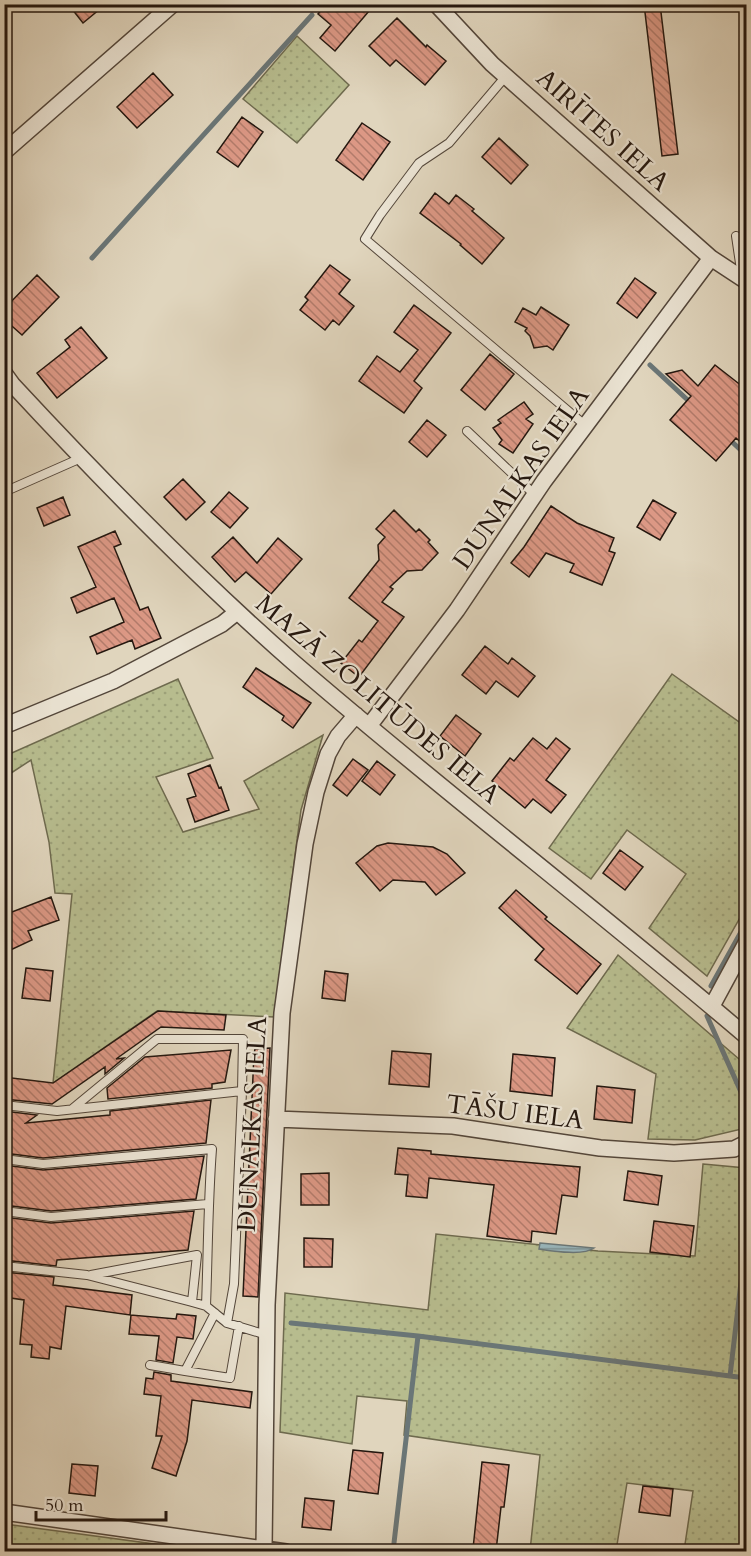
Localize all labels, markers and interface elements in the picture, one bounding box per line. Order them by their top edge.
street label: AIRĪTES IELA [529,61,678,200]
street label: DUNALKAS IELA [445,379,597,576]
street label: MAZĀ ZOLITŪDES IELA [248,586,508,812]
street label: DUNALKAS IELA [229,1015,275,1233]
street label: TĀŠU IELA [444,1086,586,1138]
scale bar [36,1484,166,1522]
text: 50 m [45,1493,84,1518]

